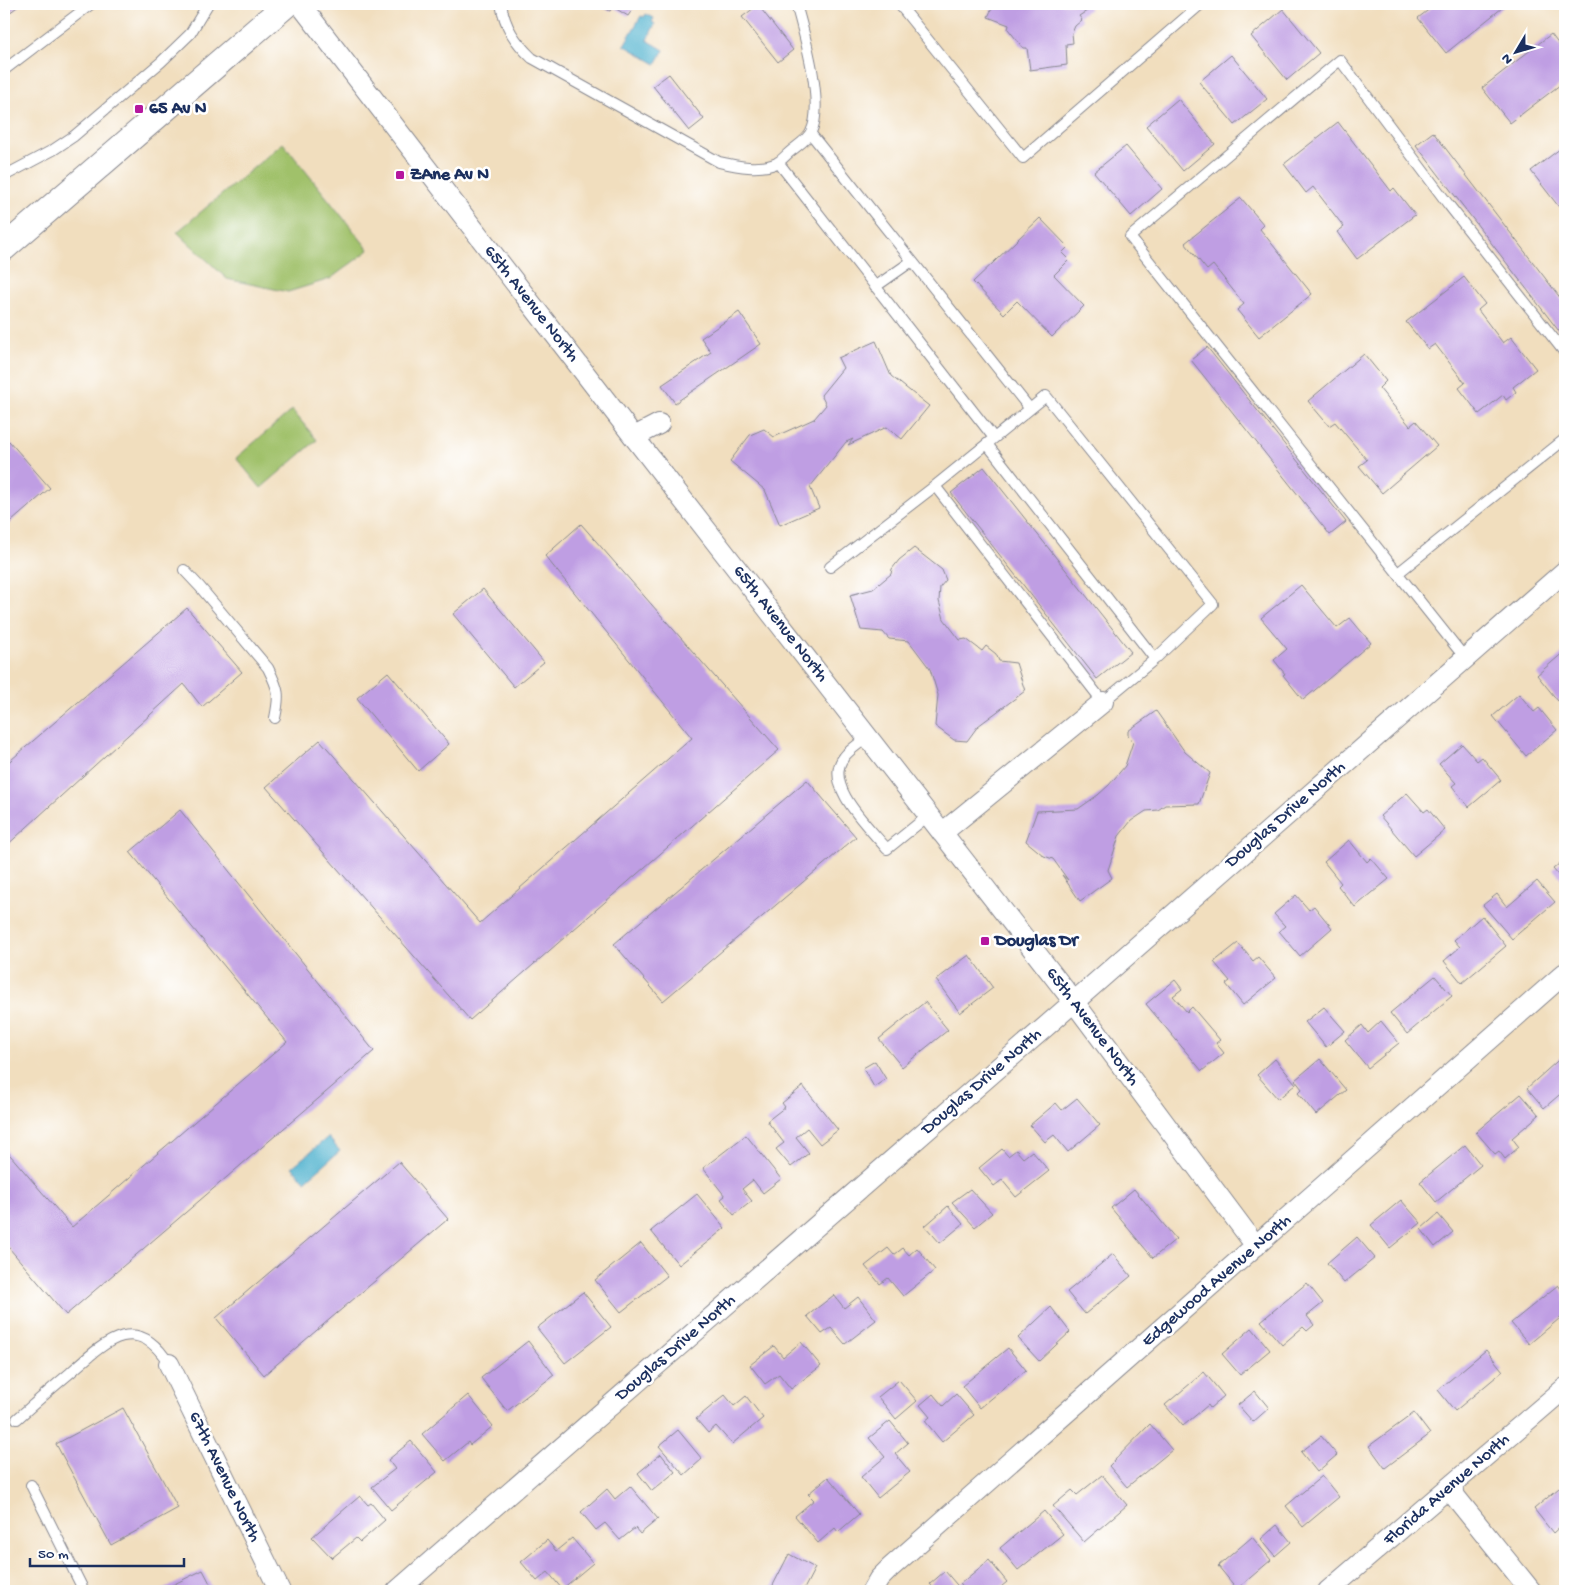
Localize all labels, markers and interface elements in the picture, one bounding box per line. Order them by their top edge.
north arrow [1492,28,1542,78]
text: N [1498,50,1517,67]
place label: 65 Av N [149,99,207,120]
marker: 65 Av N [133,103,145,115]
place label: ZAne Av N [410,165,489,186]
marker: ZAne Av N [394,169,406,181]
street label: 65th Avenue North [479,241,583,367]
street label: 65th Avenue North [728,561,832,687]
street label: Douglas Drive North [1221,757,1351,874]
place label: Douglas Dr [993,931,1080,952]
marker: Douglas Dr [979,935,991,947]
street label: 65th Avenue North [1041,964,1144,1091]
street label: Douglas Drive North [917,1024,1047,1141]
street label: Edgewood Avenue North [1138,1210,1296,1352]
street label: Douglas Drive North [611,1290,741,1407]
street label: 67th Avenue North [183,1408,265,1546]
street label: Florida Avenue North [1379,1429,1515,1551]
scale bar [30,1535,184,1567]
text: 50 m [38,1546,69,1564]

